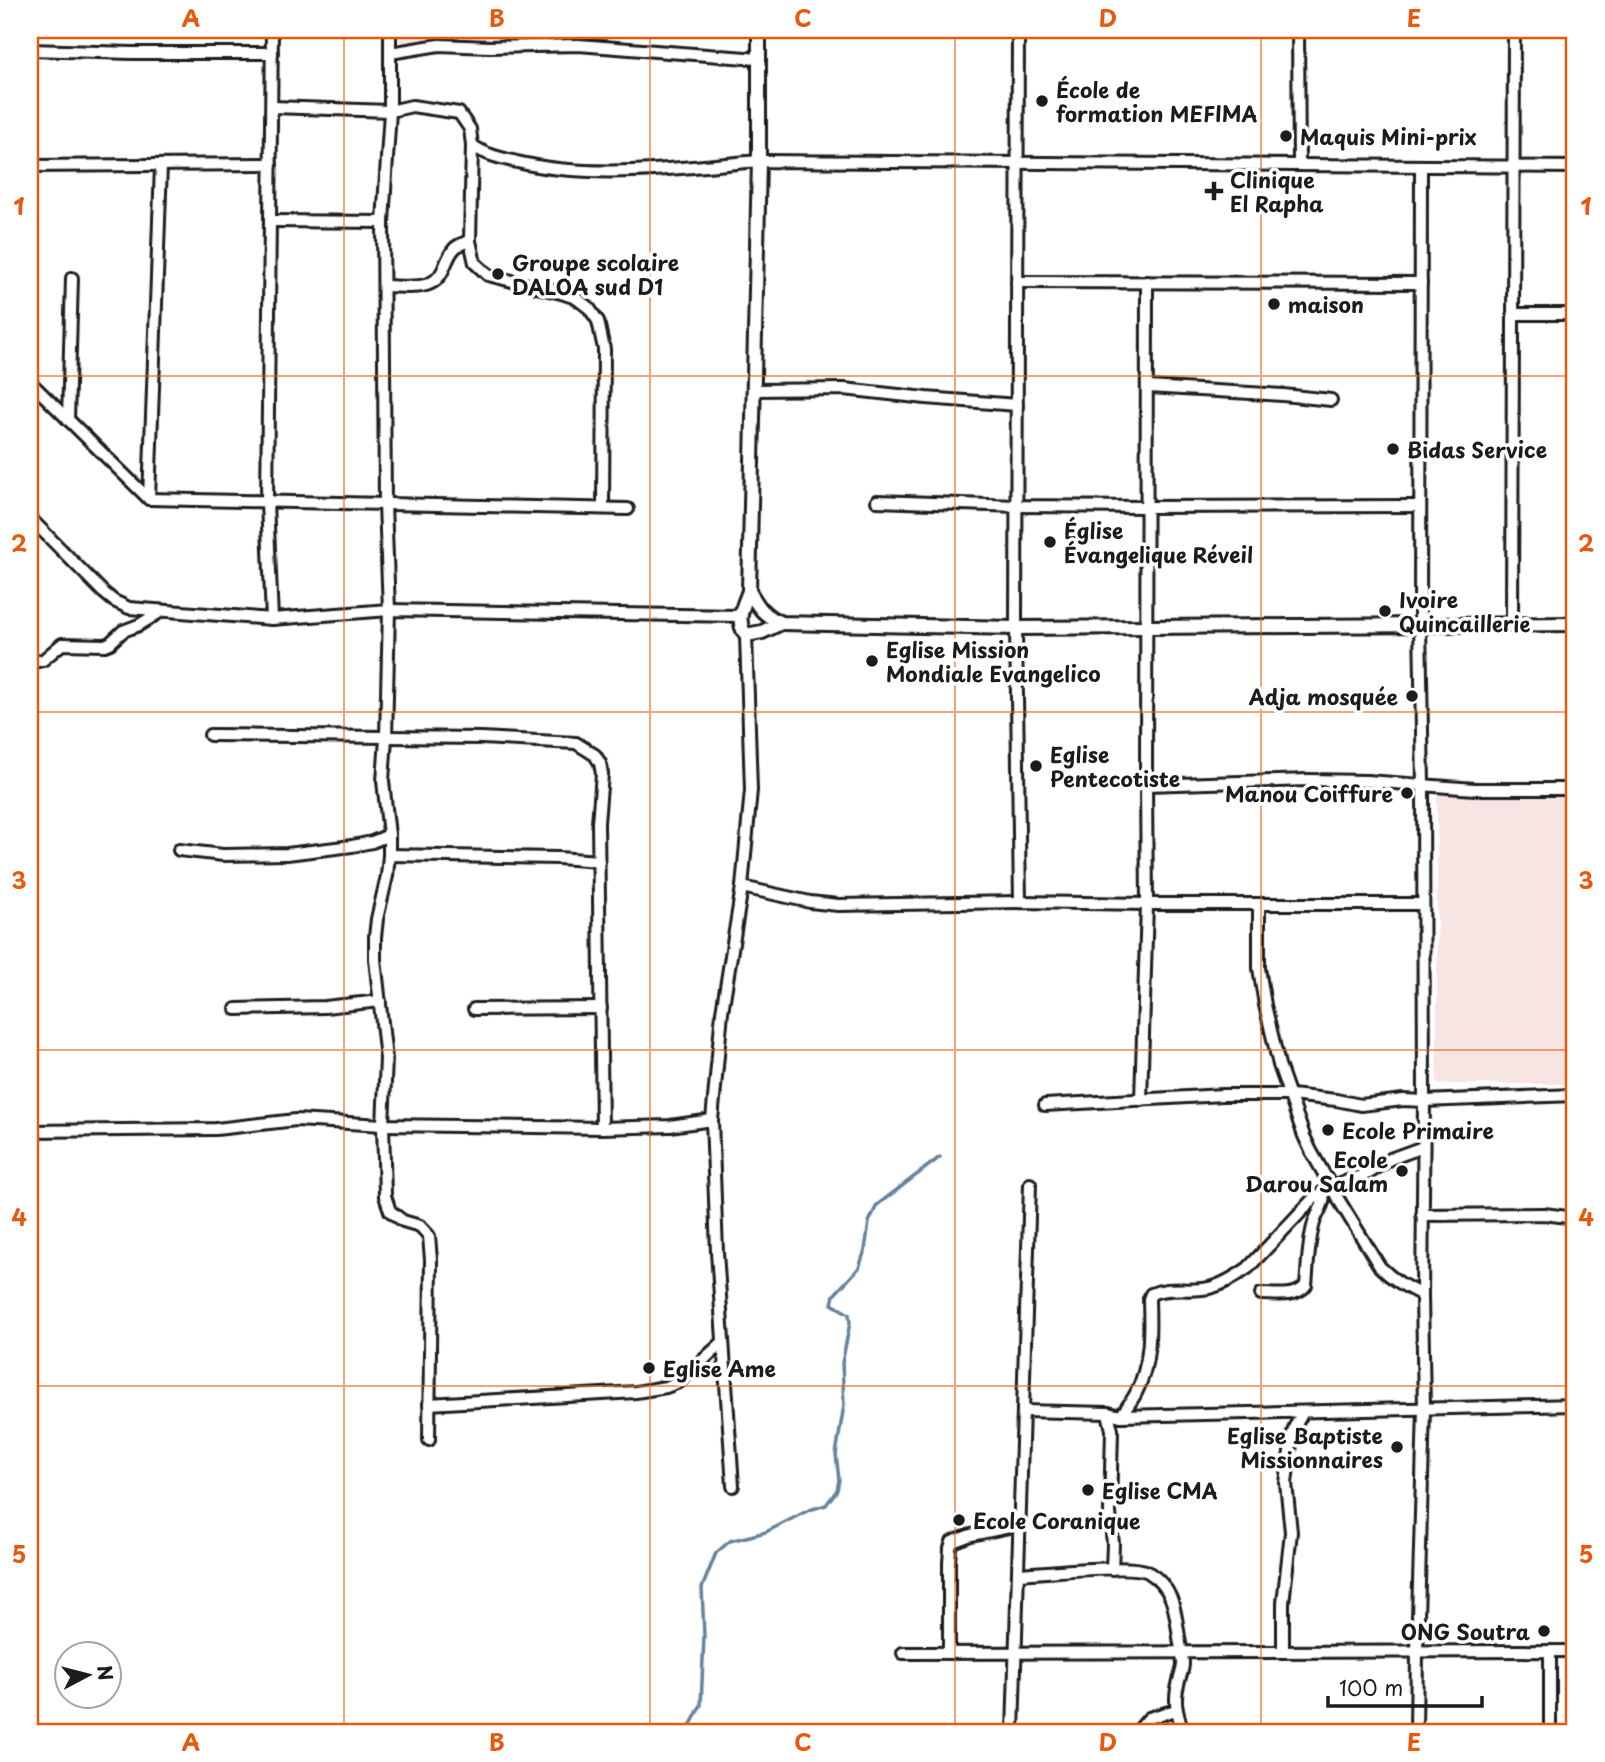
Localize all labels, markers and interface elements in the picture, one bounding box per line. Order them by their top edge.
text: A [182,0,200,35]
text: B [489,0,505,35]
text: C [794,0,812,35]
text: D [1099,0,1117,35]
text: E [1407,0,1421,35]
place label: École de formation MEFIMA [1056,73,1258,129]
marker: École de formation MEFIMA [1034,93,1050,109]
place label: Maquis Mini-prix [1300,120,1477,152]
marker: Maquis Mini-prix [1278,128,1294,144]
place label: Clinique El Rapha [1230,163,1324,219]
marker: Clinique El Rapha [1204,181,1224,201]
text: 1 [14,188,25,223]
text: 1 [1581,188,1592,223]
place label: Groupe scolaire DALOA sud D1 [512,246,679,302]
marker: Groupe scolaire DALOA sud D1 [490,266,506,282]
place label: maison [1288,288,1364,320]
marker: maison [1266,296,1282,312]
place label: Bidas Service [1407,433,1547,465]
marker: Bidas Service [1385,441,1401,457]
place label: Église Évangelique Réveil [1064,514,1253,570]
text: 2 [11,525,27,560]
text: 2 [1578,525,1594,560]
marker: Église Évangelique Réveil [1042,534,1058,550]
place label: Ivoire Quincaillerie [1399,583,1531,639]
marker: Ivoire Quincaillerie [1377,603,1393,619]
place label: Eglise Mission Mondiale Evangelico [886,633,1101,689]
marker: Eglise Mission Mondiale Evangelico [864,653,880,669]
place label: Adja mosquée [1248,680,1398,712]
marker: Adja mosquée [1404,688,1420,704]
place label: Eglise Pentecotiste [1050,738,1180,794]
marker: Eglise Pentecotiste [1028,758,1044,774]
place label: Manou Coiffure [1225,777,1393,809]
marker: Manou Coiffure [1399,785,1415,801]
text: 3 [11,862,27,897]
text: 3 [1578,862,1594,897]
place label: Ecole Primaire [1342,1114,1494,1146]
marker: Ecole Primaire [1320,1122,1336,1138]
place label: Ecole Darou Salam [1245,1143,1388,1199]
marker: Ecole Darou Salam [1394,1163,1410,1179]
text: 4 [11,1199,27,1234]
text: 4 [1578,1199,1594,1234]
place label: Eglise Ame [663,1352,776,1384]
marker: Eglise Ame [641,1360,657,1376]
place label: Eglise Baptiste Missionnaires [1227,1419,1383,1475]
marker: Eglise Baptiste Missionnaires [1389,1439,1405,1455]
place label: Eglise CMA [1102,1474,1218,1506]
marker: Eglise CMA [1080,1482,1096,1498]
place label: Ecole Coranique [973,1504,1141,1536]
marker: Ecole Coranique [951,1512,967,1528]
text: 5 [12,1536,26,1571]
text: 5 [1579,1536,1593,1571]
place label: ONG Soutra [1401,1615,1531,1647]
marker: ONG Soutra [1536,1623,1552,1639]
north arrow [52,1640,122,1710]
text: N [91,1664,121,1682]
scale bar [1328,1664,1482,1708]
text: 100 m [1339,1671,1403,1703]
text: A [182,1724,200,1759]
text: B [489,1724,505,1759]
text: C [794,1724,812,1759]
text: D [1099,1724,1117,1759]
text: E [1407,1724,1421,1759]

